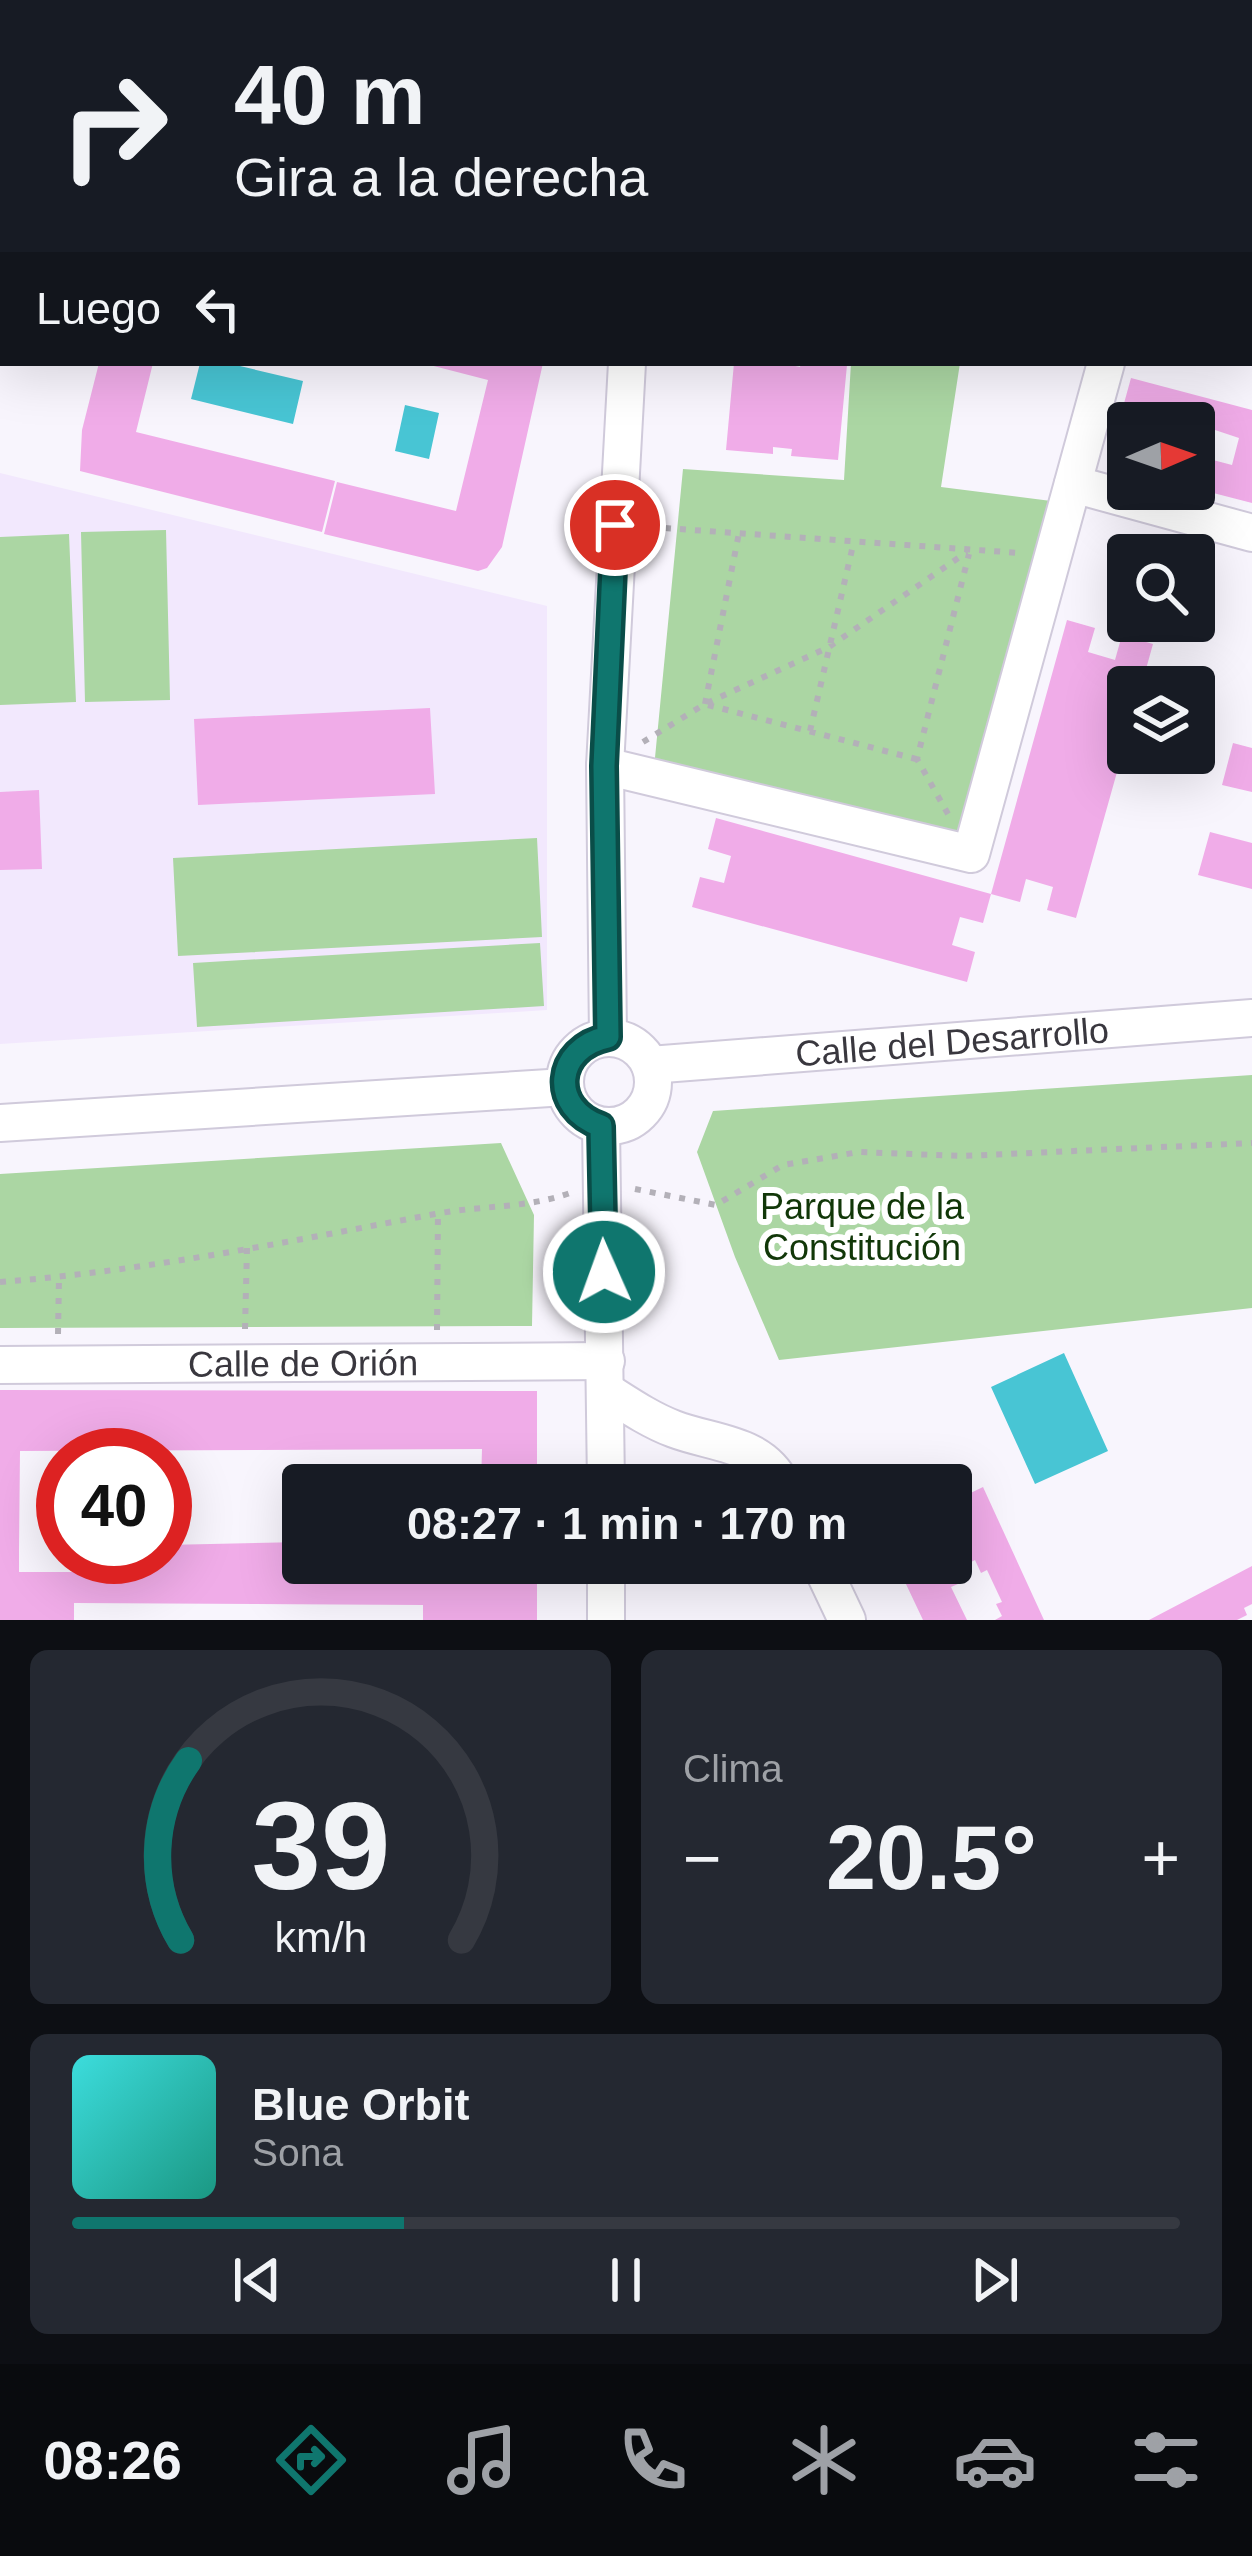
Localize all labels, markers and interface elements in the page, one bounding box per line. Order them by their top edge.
icon: right [36,48,192,204]
text: 40 m [234,48,425,142]
text: Gira a la derecha [234,147,648,207]
icon: left [185,276,251,342]
text: Luego [36,283,161,334]
north arrow [1107,402,1215,510]
map controls [1107,402,1215,774]
pin [564,474,666,576]
icon: arrive [582,492,648,558]
button: search [1107,534,1215,642]
button: layers [1107,666,1215,774]
street label: Calle del Desarrollo [794,1009,1110,1075]
park label: Parque de la Constitución [760,1186,965,1268]
position arrow [541,1209,667,1335]
street label: Calle de Orión [188,1342,418,1385]
speed limit sign: 40 [36,1428,192,1584]
text: 08:27 · 1 min · 170 m [407,1498,847,1549]
text: Clima [683,1747,783,1790]
text: 39 [251,1776,390,1915]
text: 20.5° [826,1808,1037,1908]
text: − [683,1821,722,1895]
text: + [1141,1821,1180,1895]
text: km/h [274,1913,367,1961]
text: Blue Orbit [252,2079,470,2130]
text: Sona [252,2131,343,2174]
icon: previous [224,2247,290,2313]
icon: pause [593,2247,659,2313]
icon: next [962,2247,1028,2313]
icon: directions [269,2418,353,2502]
icon: music [440,2418,524,2502]
icon: phone [611,2418,695,2502]
icon: climate [782,2418,866,2502]
icon: car [953,2418,1037,2502]
icon: filters [1124,2418,1208,2502]
text: 08:26 [44,2430,182,2490]

